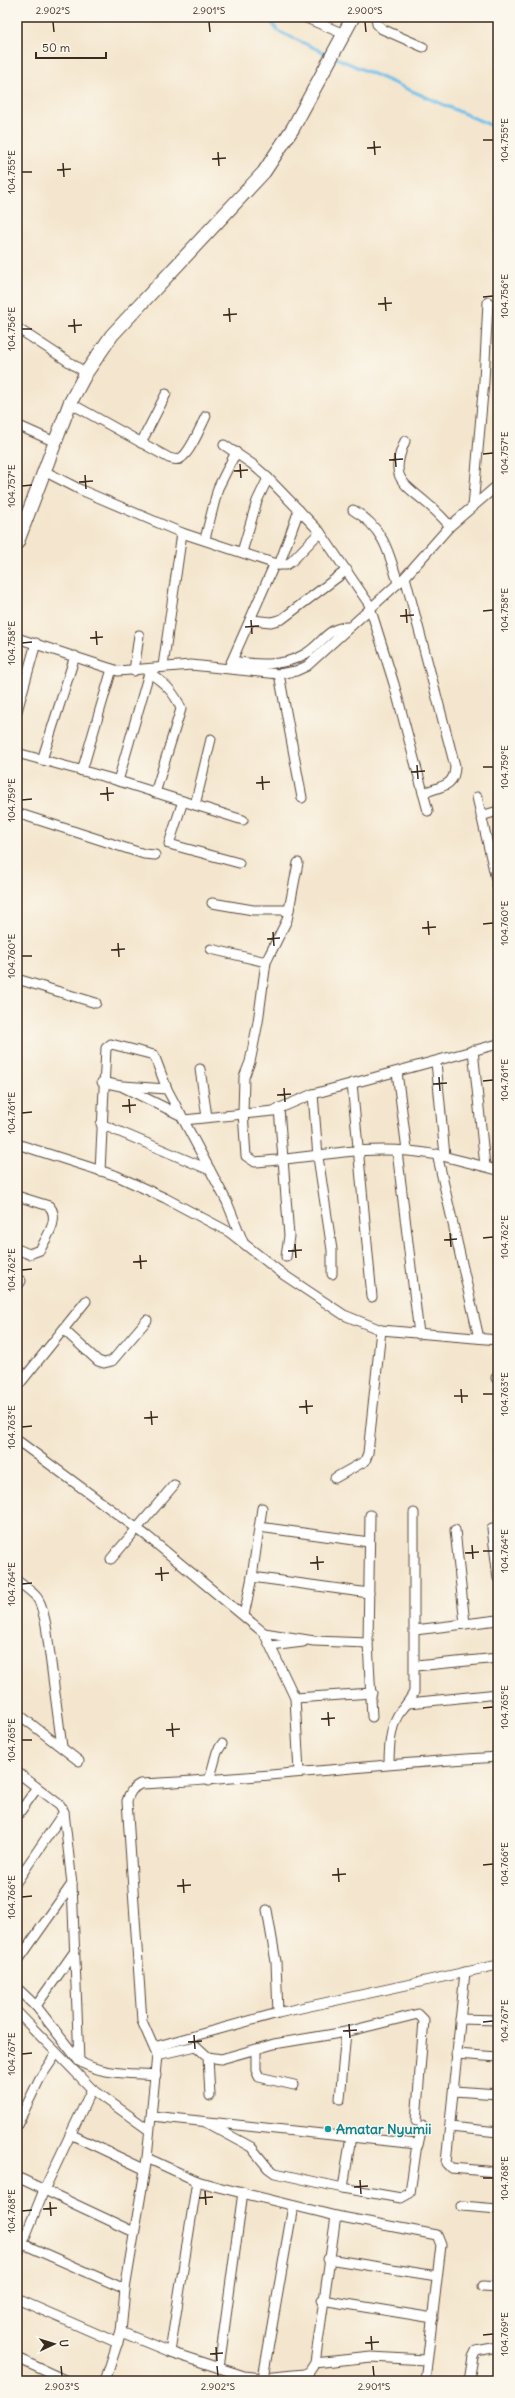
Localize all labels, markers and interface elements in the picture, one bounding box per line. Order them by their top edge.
text: 2.902°S [36,4,71,17]
text: 2.901°S [193,4,226,17]
text: 2.900°S [347,4,383,17]
scale bar [36,34,106,60]
text: 50 m [42,40,71,55]
text: 104.755°E [498,118,511,162]
text: 104.755°E [5,150,18,194]
text: 104.756°E [498,274,511,318]
text: 104.756°E [5,307,18,351]
text: 104.757°E [498,431,511,475]
text: 104.757°E [5,464,18,508]
text: 104.758°E [498,588,511,632]
text: 104.758°E [5,621,18,665]
text: 104.759°E [498,745,511,789]
text: 104.759°E [5,778,18,822]
text: 104.760°E [498,901,511,945]
text: 104.760°E [5,934,18,978]
text: 104.761°E [498,1059,511,1101]
text: 104.761°E [5,1092,18,1134]
text: 104.762°E [498,1215,511,1259]
text: 104.762°E [5,1248,18,1292]
text: 104.763°E [498,1372,511,1416]
text: 104.763°E [5,1405,18,1449]
text: 104.764°E [498,1529,511,1573]
text: 104.764°E [5,1562,18,1606]
text: 104.765°E [498,1685,511,1729]
text: 104.765°E [5,1718,18,1762]
text: 104.766°E [498,1842,511,1886]
text: 104.766°E [5,1875,18,1919]
text: 104.767°E [498,1999,511,2043]
text: 104.767°E [5,2032,18,2076]
place label: Amatar Nyumii [336,2120,431,2138]
marker: Amatar Nyumii [323,2124,333,2134]
text: 104.768°E [498,2156,511,2200]
text: 104.768°E [5,2189,18,2233]
text: 104.769°E [498,2312,511,2356]
north arrow [34,2324,74,2364]
text: U [57,2339,71,2348]
text: 2.903°S [45,2380,80,2393]
text: 2.902°S [201,2380,236,2393]
text: 2.901°S [358,2380,391,2393]

